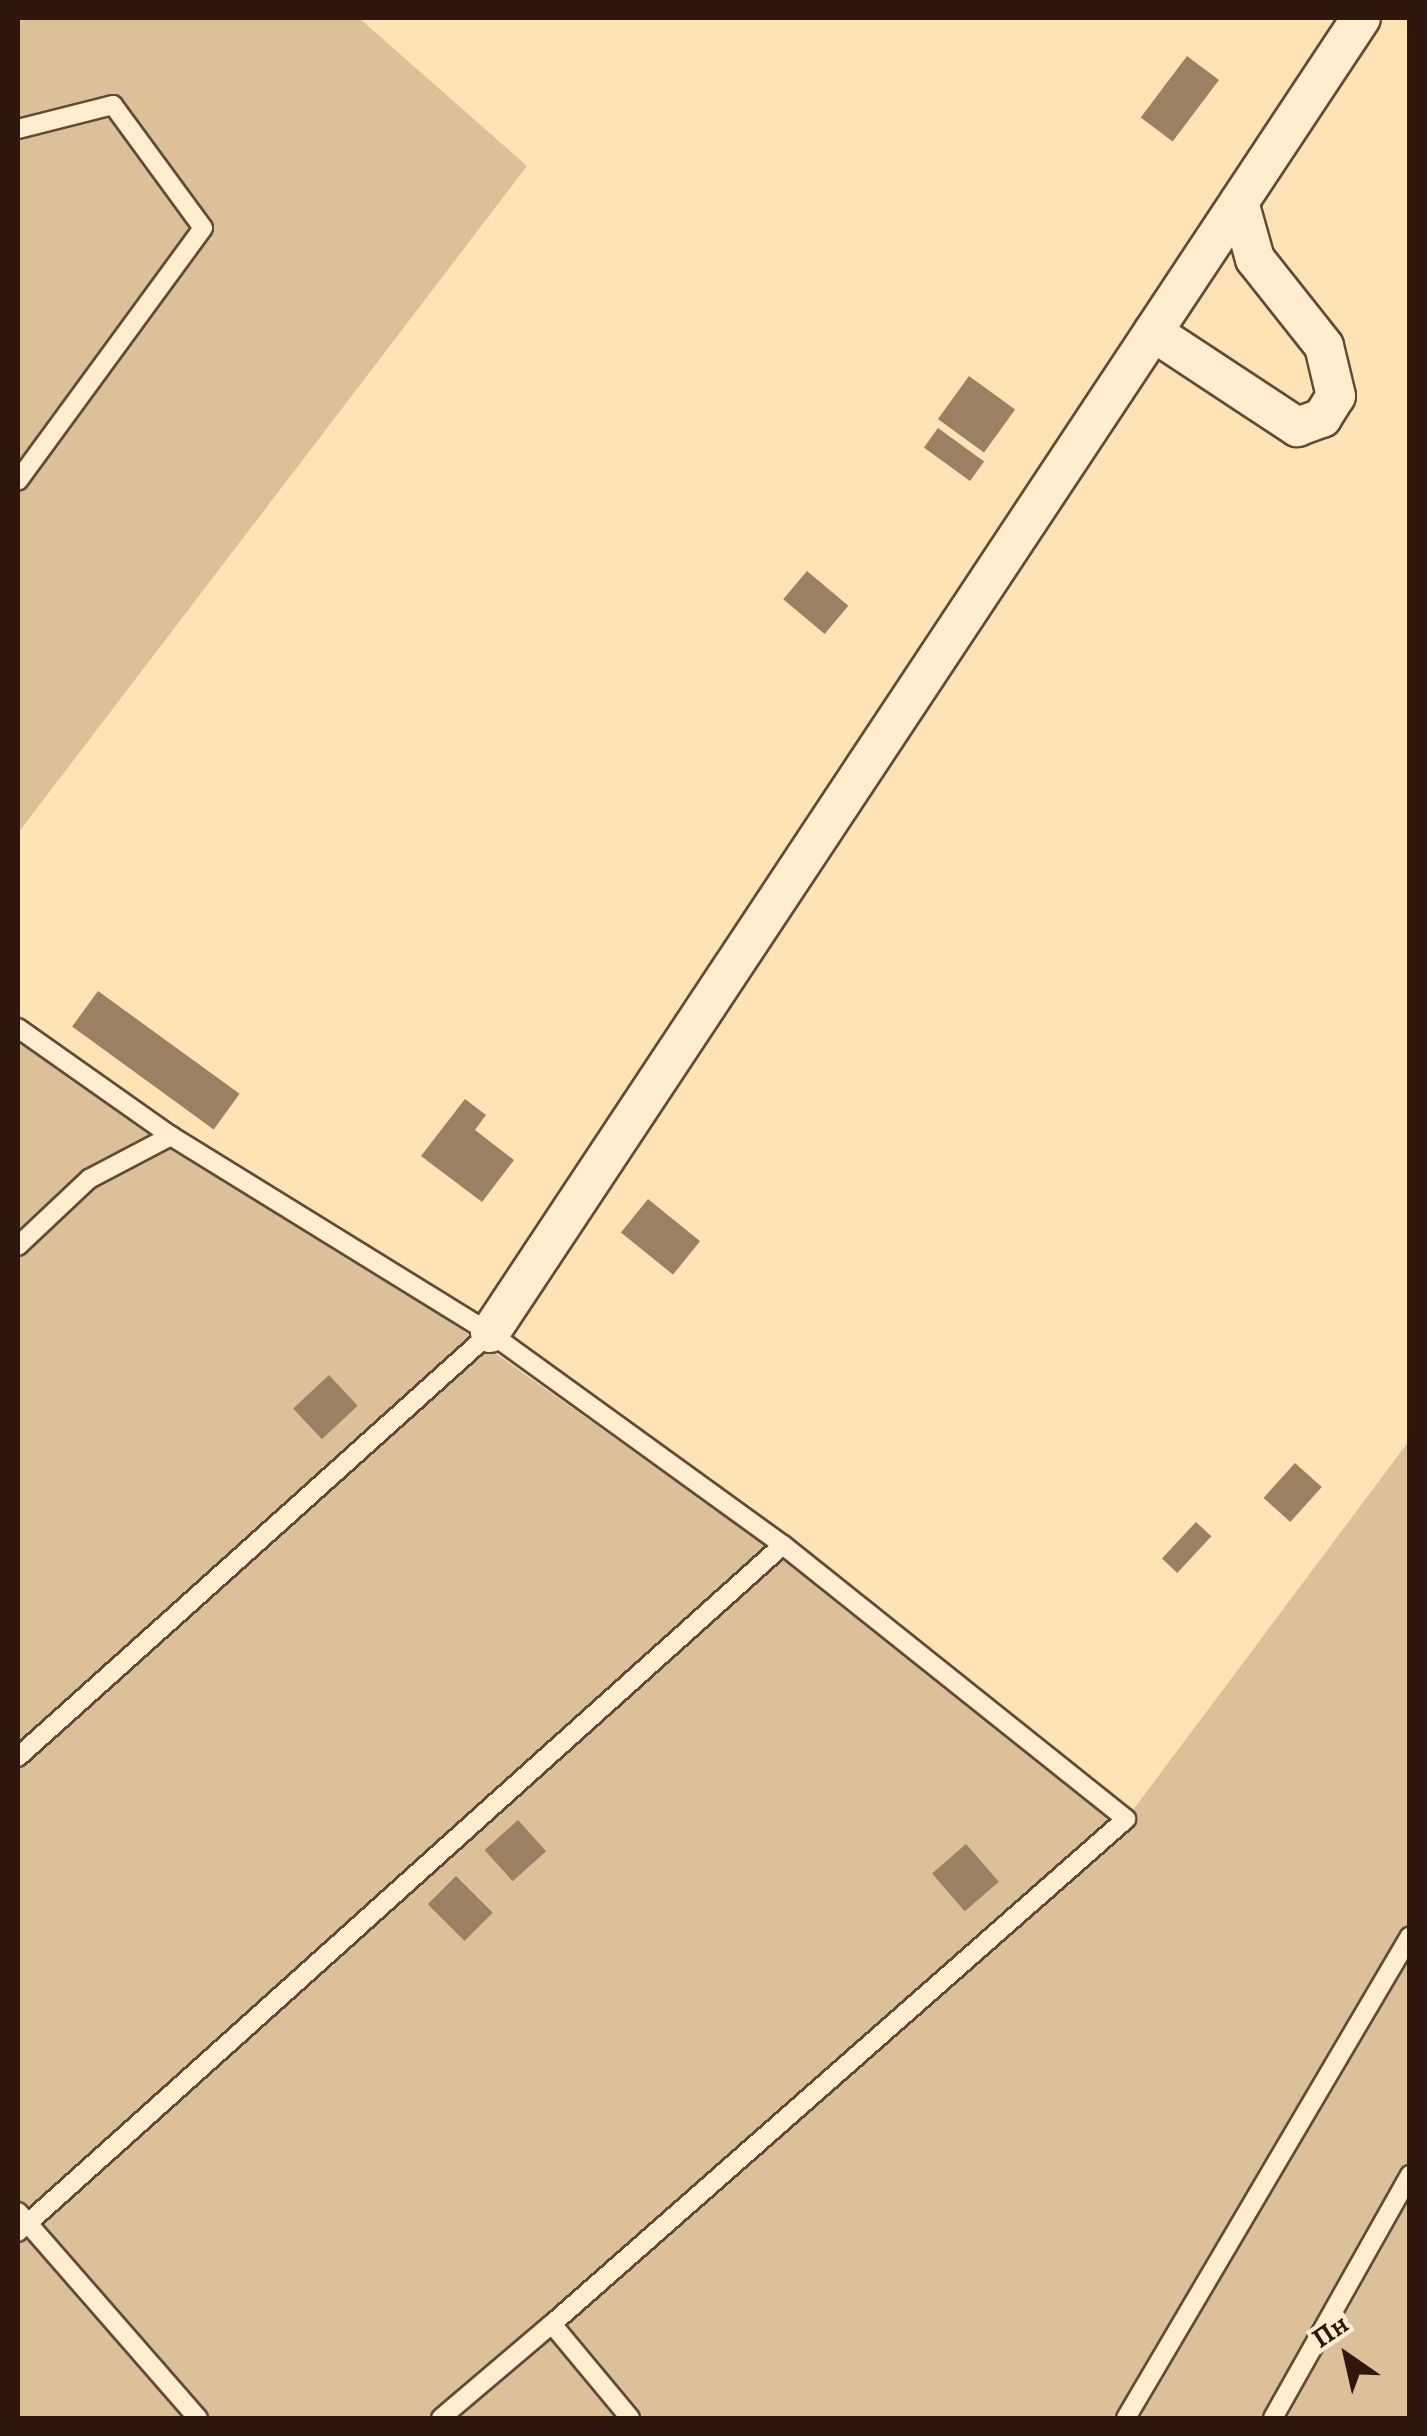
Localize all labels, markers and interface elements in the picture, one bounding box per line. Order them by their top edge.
text: Пн [1304,2305,1356,2357]
north arrow [1297,2306,1397,2406]

